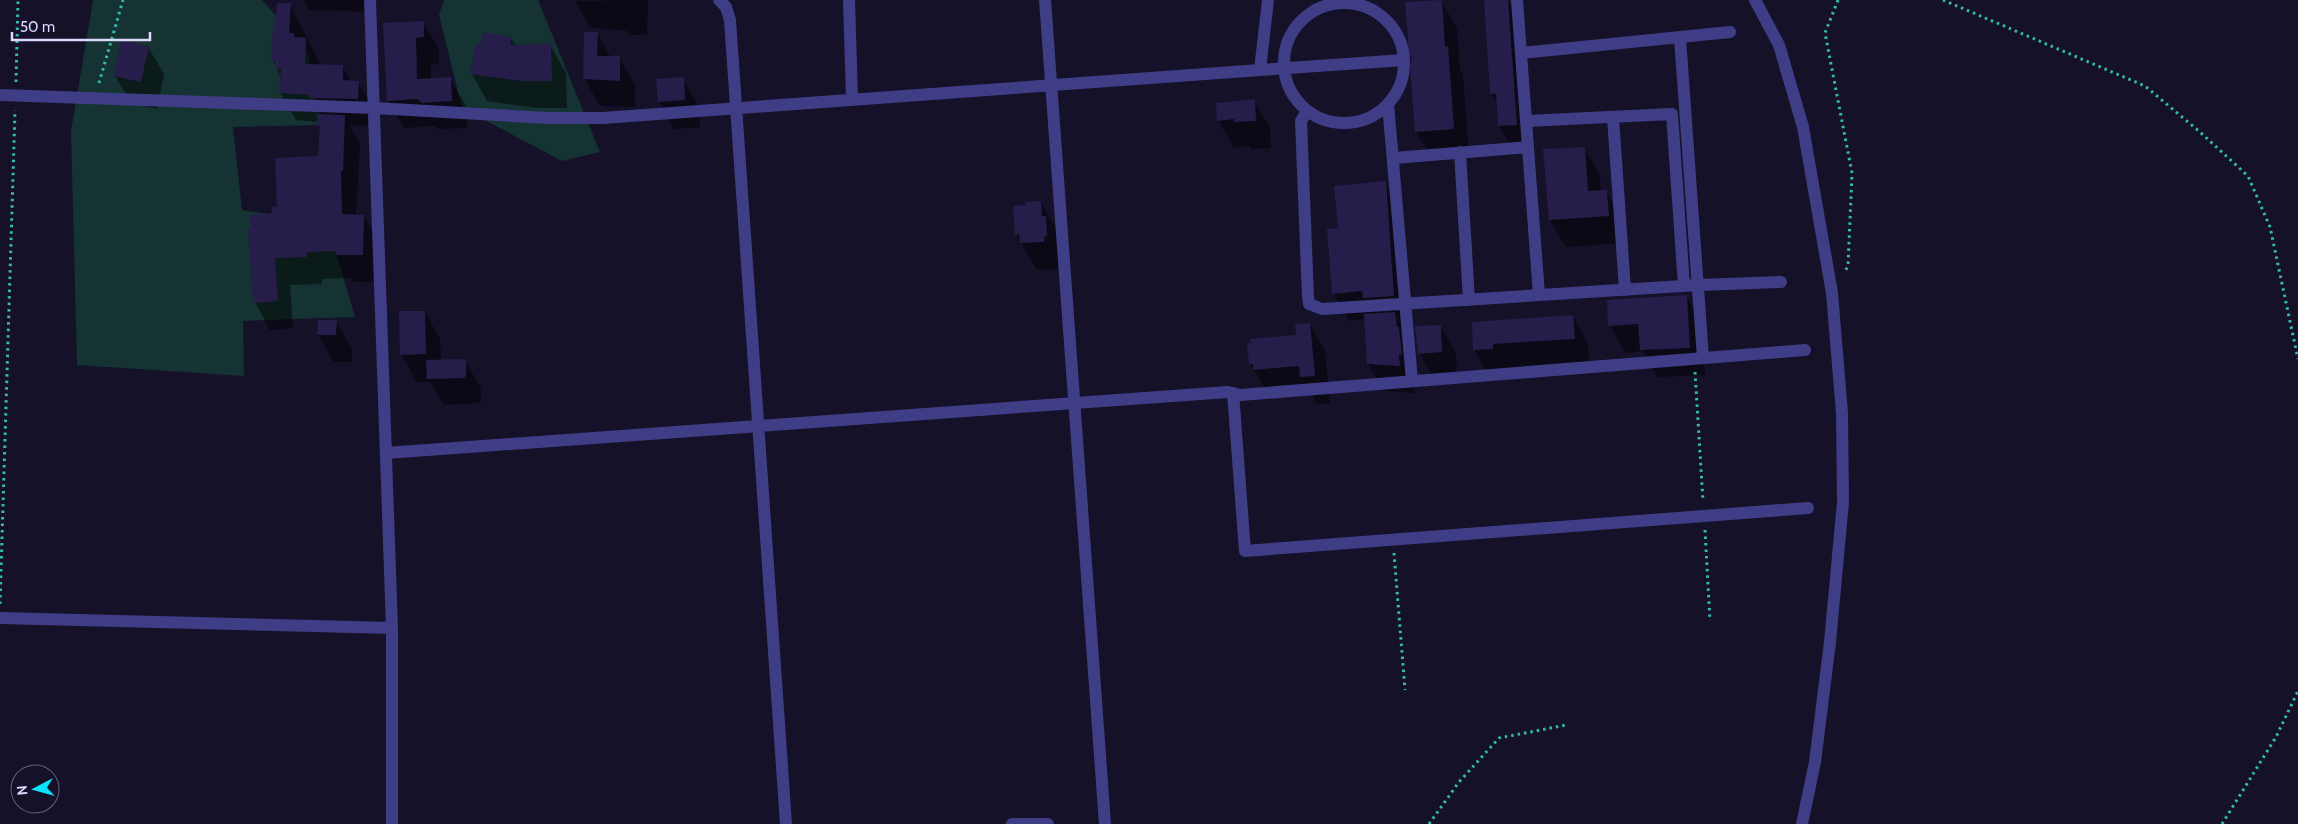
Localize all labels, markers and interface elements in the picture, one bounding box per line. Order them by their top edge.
scale bar [12,10,150,42]
text: 50 m [20,18,55,36]
north arrow [10,764,60,814]
text: N [13,784,32,796]

